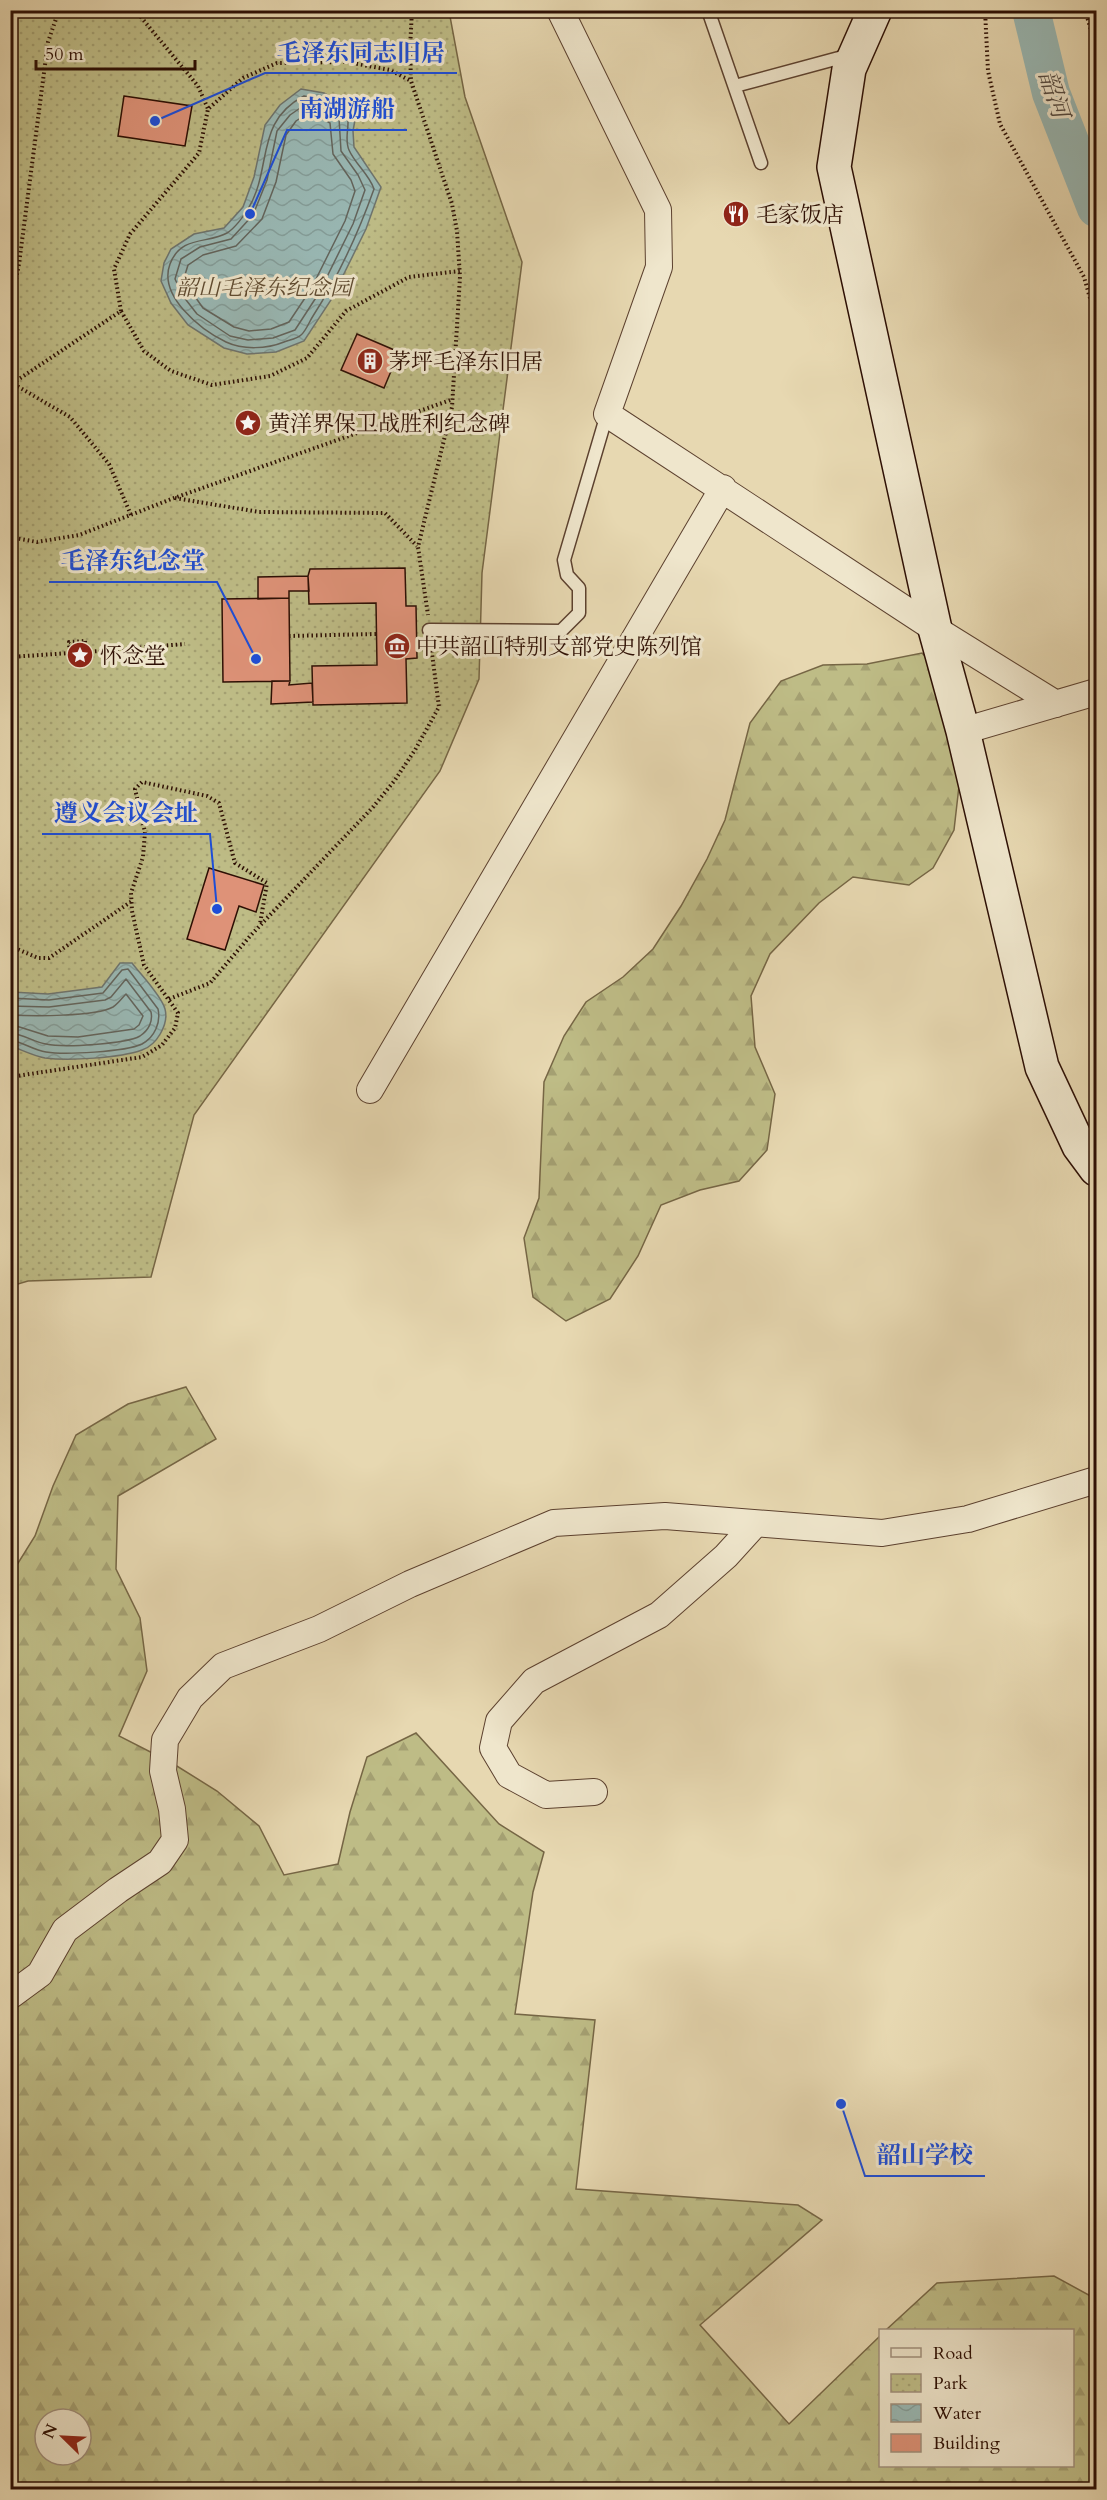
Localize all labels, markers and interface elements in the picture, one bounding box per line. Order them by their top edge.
callout: 毛泽东同志旧居 [265,31,457,73]
scale bar [36,33,195,71]
text: 毛泽东同志旧居 [277,37,445,70]
text: 50 m [45,42,84,67]
water label: 韶河 [1030,66,1078,126]
callout: 南湖游船 [287,88,407,130]
text: 南湖游船 [299,93,395,126]
restaurant icon: 毛家饭店 [721,199,751,229]
place label: 毛家饭店 [756,200,844,230]
park label: 韶山毛泽东纪念园 [176,273,355,303]
building icon: 茅坪毛泽东旧居 [355,346,385,376]
place label: 茅坪毛泽东旧居 [389,347,543,377]
place icon: 黄洋界保卫战胜利纪念碑 [233,408,263,438]
place label: 黄洋界保卫战胜利纪念碑 [268,409,510,439]
callout: 毛泽东纪念堂 [49,540,217,582]
text: 毛泽东纪念堂 [61,545,205,578]
museum icon: 中共韶山特别支部党史陈列馆 [382,631,412,661]
place label: 中共韶山特别支部党史陈列馆 [416,632,702,662]
place icon: 怀念堂 [65,640,95,670]
place label: 怀念堂 [100,641,166,671]
callout: 遵义会议会址 [42,792,210,834]
text: 遵义会议会址 [54,797,198,830]
callout: 韶山学校 [865,2134,985,2176]
text: 韶山学校 [877,2139,973,2172]
legend [879,2329,1074,2467]
text: Road [933,2341,973,2366]
text: Park [933,2371,968,2396]
text: Water [932,2401,982,2426]
north arrow [33,2407,93,2467]
text: N [37,2420,63,2442]
text: Building [933,2431,1001,2456]

